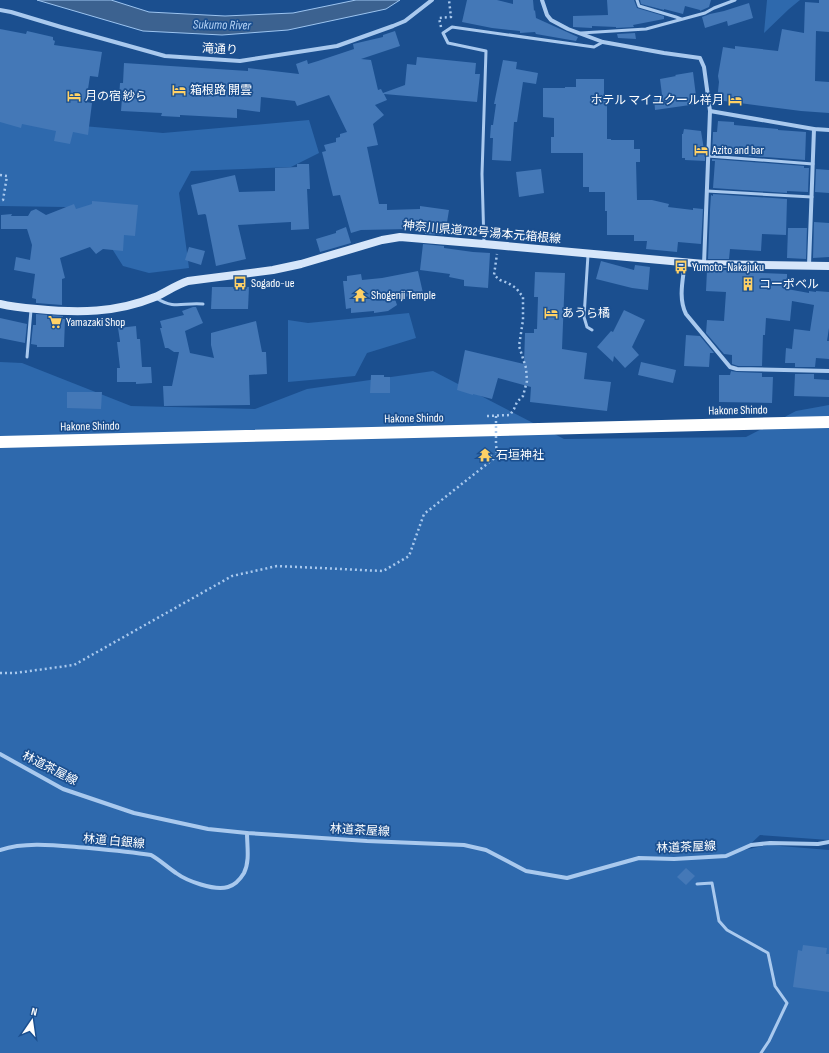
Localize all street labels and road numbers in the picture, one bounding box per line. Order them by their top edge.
street label: 滝通り [202,41,238,58]
street label: 神奈川県道732号湯本元箱根線 [402,218,562,247]
street label: Hakone Shindo [708,402,768,419]
street label: Hakone Shindo [384,410,444,427]
street label: Hakone Shindo [60,418,120,435]
street label: 林道茶屋線 [20,748,80,789]
street label: 林道茶屋線 [330,821,390,840]
street label: 林道 白銀線 [82,831,145,852]
street label: 林道茶屋線 [656,839,716,856]

